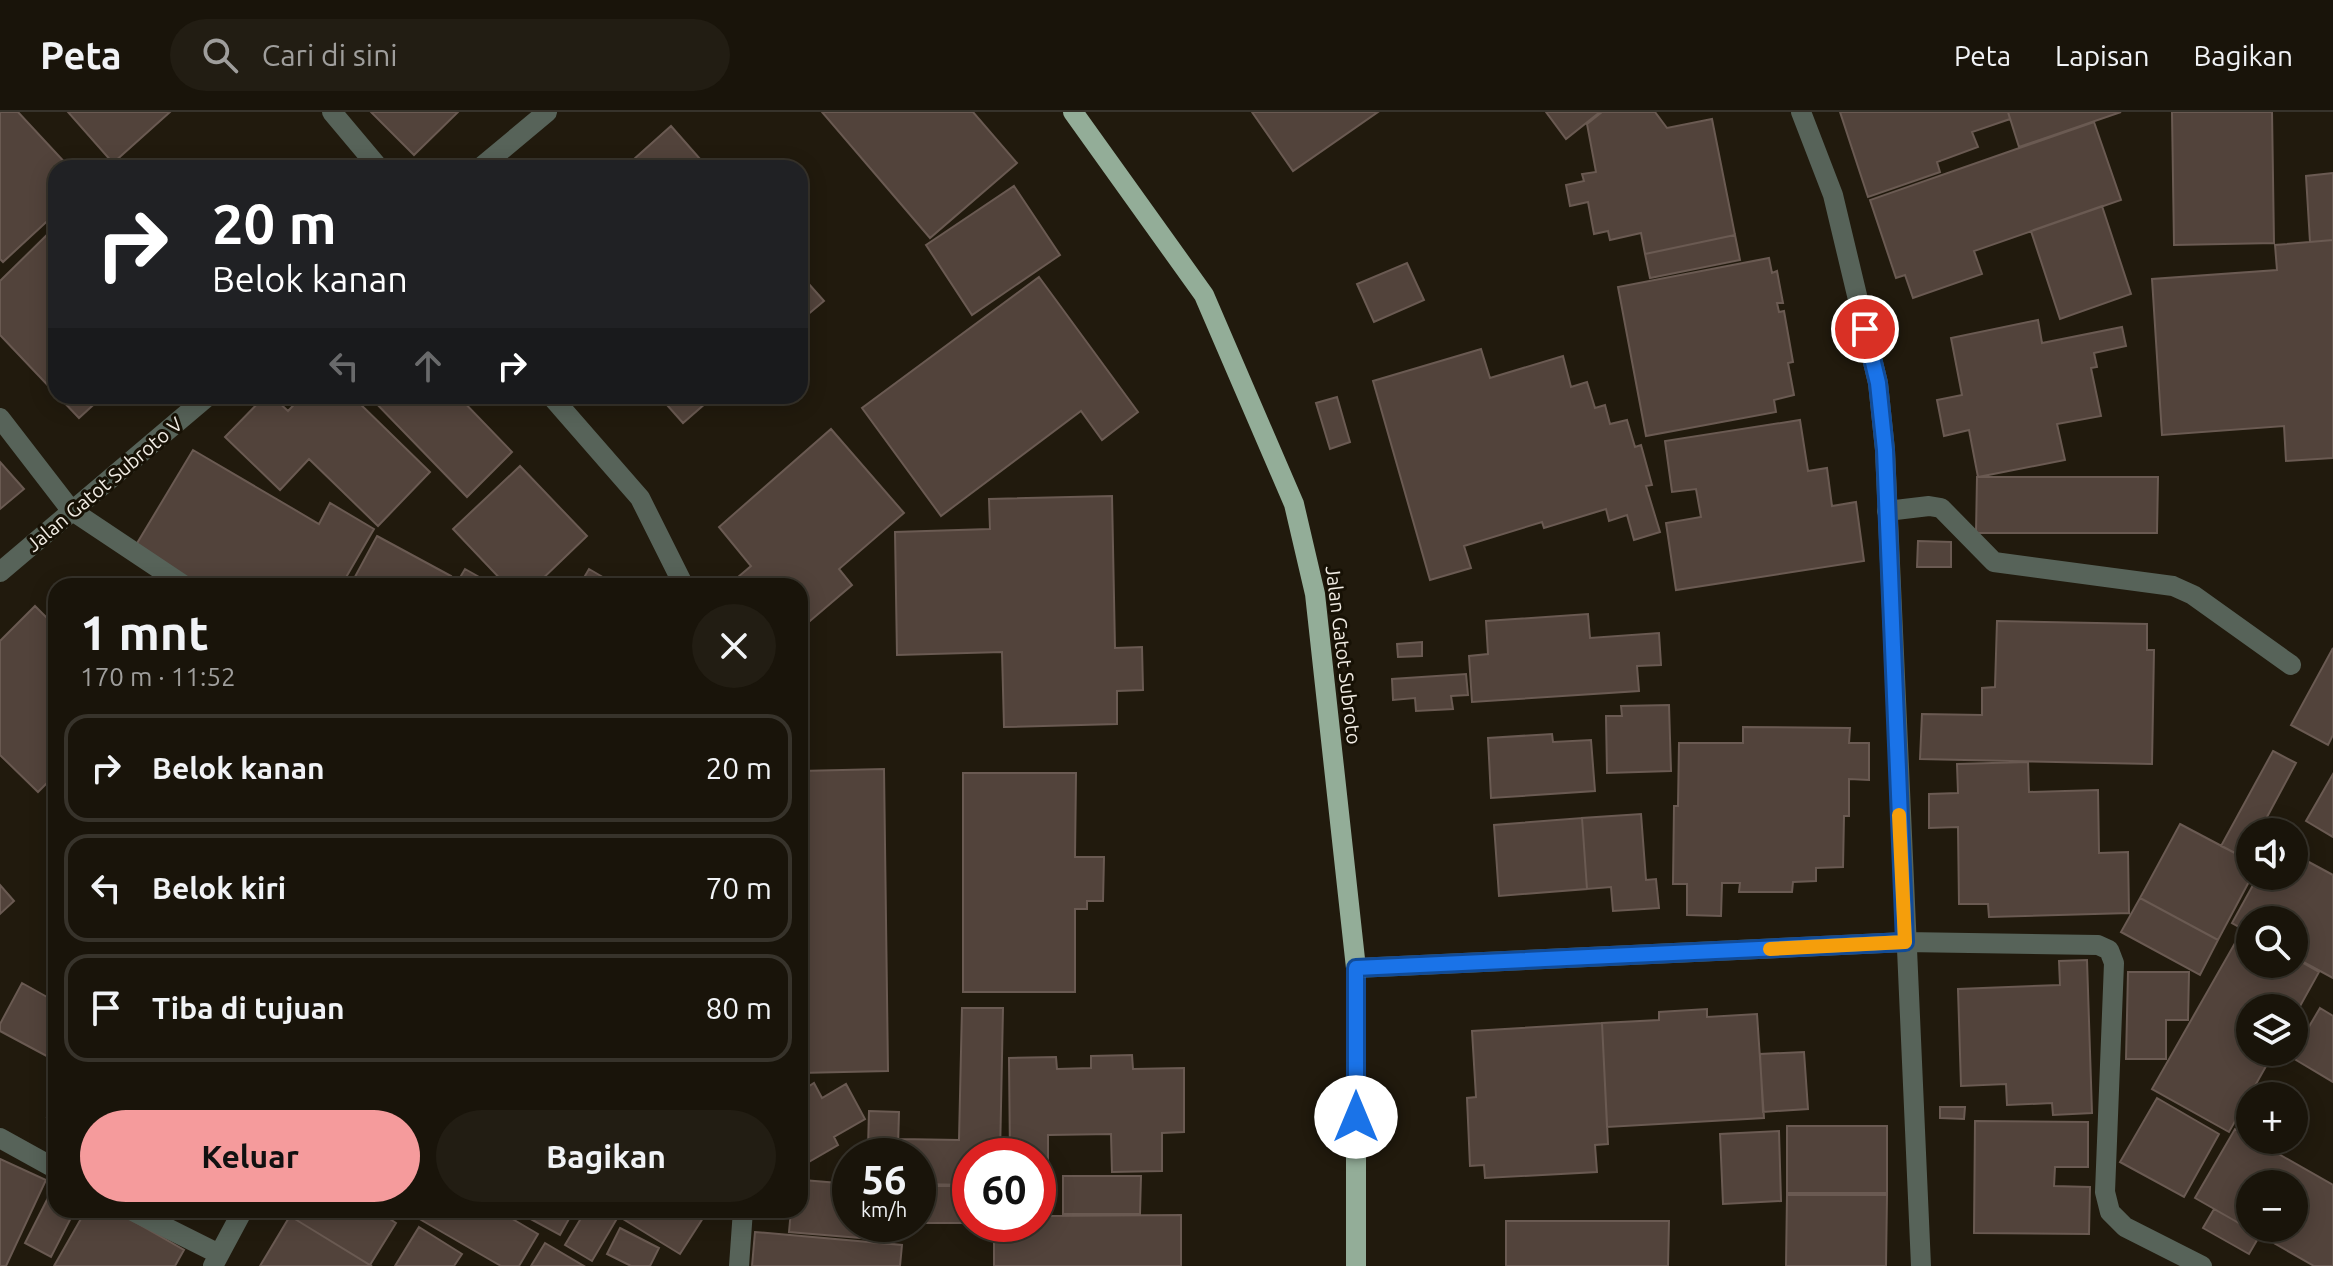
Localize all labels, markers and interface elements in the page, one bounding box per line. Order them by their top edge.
search box [170,19,730,91]
icon: search [198,33,242,77]
text: Peta [40,34,122,76]
text: Cari di sini [262,38,398,72]
text: Peta [1954,40,2011,71]
text: Lapisan [2055,40,2149,71]
text: Bagikan [2193,40,2293,71]
icon: right [80,192,184,296]
text: 20 m [212,192,337,255]
text: Belok kanan [212,258,408,299]
pin [1831,295,1899,363]
icon: arrive [1843,307,1887,351]
icon: left [322,344,366,388]
icon: ahead [406,344,450,388]
icon: right [490,344,534,388]
street label: Jalan Gatot Subroto V [21,412,187,556]
street label: Jalan Gatot Subroto [1322,564,1366,746]
button: close [692,604,776,688]
text: 1 mnt [80,605,209,659]
text: 170 m · 11:52 [80,662,236,691]
icon: right [84,746,128,790]
text: Belok kanan [152,751,325,785]
text: 20 m [705,751,772,785]
map controls [2236,818,2308,1242]
button: sound [2236,818,2308,890]
icon: left [84,866,128,910]
text: Belok kiri [152,871,286,905]
text: 70 m [705,871,772,905]
button: search [2236,906,2308,978]
icon: arrive [84,986,128,1030]
text: Tiba di tujuan [152,991,345,1025]
text: 80 m [705,991,772,1025]
button: layers [2236,994,2308,1066]
position arrow [1314,1075,1398,1159]
button: + [2236,1082,2308,1154]
button: Keluar [80,1110,420,1202]
button: Bagikan [436,1110,776,1202]
speed limit sign: 60 [952,1138,1056,1242]
text: 56 [861,1157,907,1202]
button: − [2236,1170,2308,1242]
text: km/h [861,1198,907,1221]

